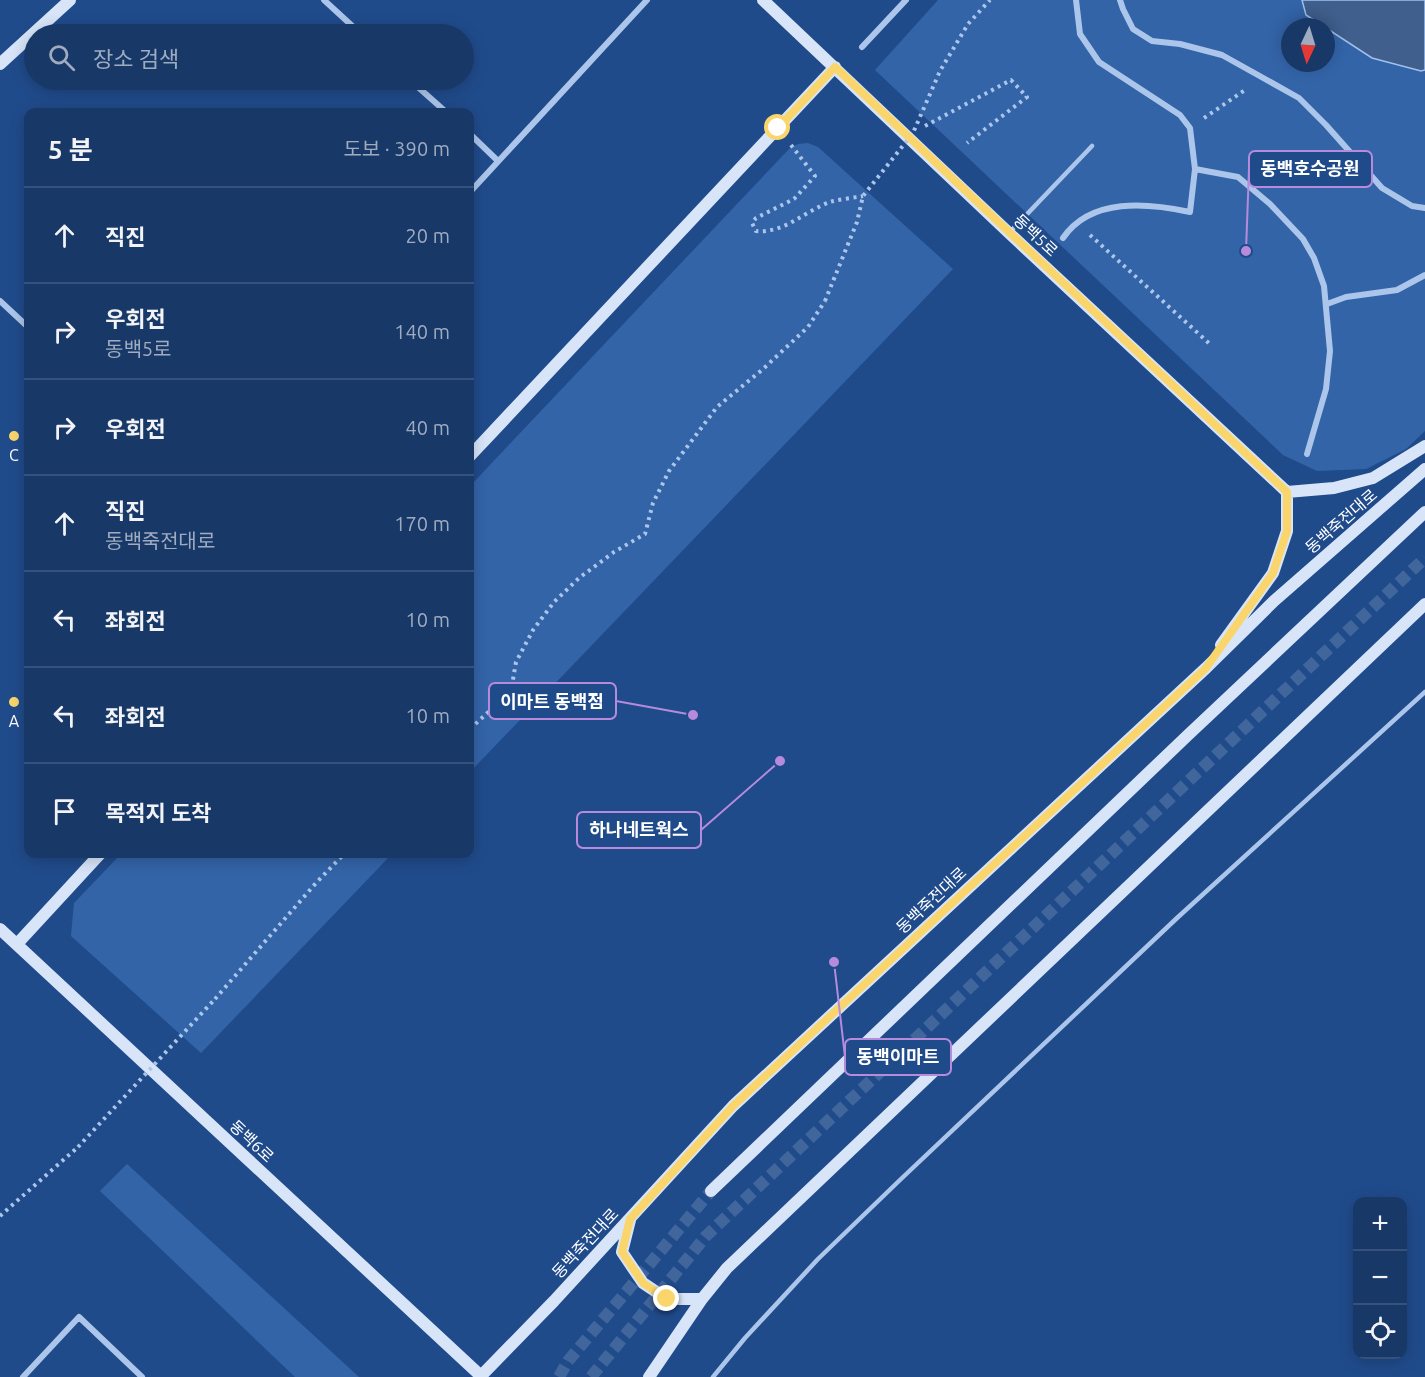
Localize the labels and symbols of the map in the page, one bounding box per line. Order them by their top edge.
north arrow [1281,18,1335,72]
route start [764,114,790,140]
callout: 동백호수공원 [1249,151,1372,187]
text: 동백호수공원 [1260,158,1360,178]
street label: 동백5로 [1010,210,1062,260]
marker: C [7,429,21,443]
place label: C [9,446,19,464]
street label: 동백죽전대로 [1302,485,1380,557]
callout: 이마트 동백점 [489,683,616,719]
text: 이마트 동백점 [500,691,604,711]
marker: A [7,695,21,709]
place label: A [9,712,20,730]
callout: 하나네트웍스 [577,812,701,848]
text: 하나네트웍스 [589,819,689,839]
street label: 동백죽전대로 [893,863,970,937]
callout: 동백이마트 [845,1039,951,1075]
text: 동백이마트 [857,1046,939,1066]
street label: 동백6로 [226,1116,278,1166]
street label: 동백죽전대로 [548,1204,622,1281]
route end [653,1285,679,1311]

